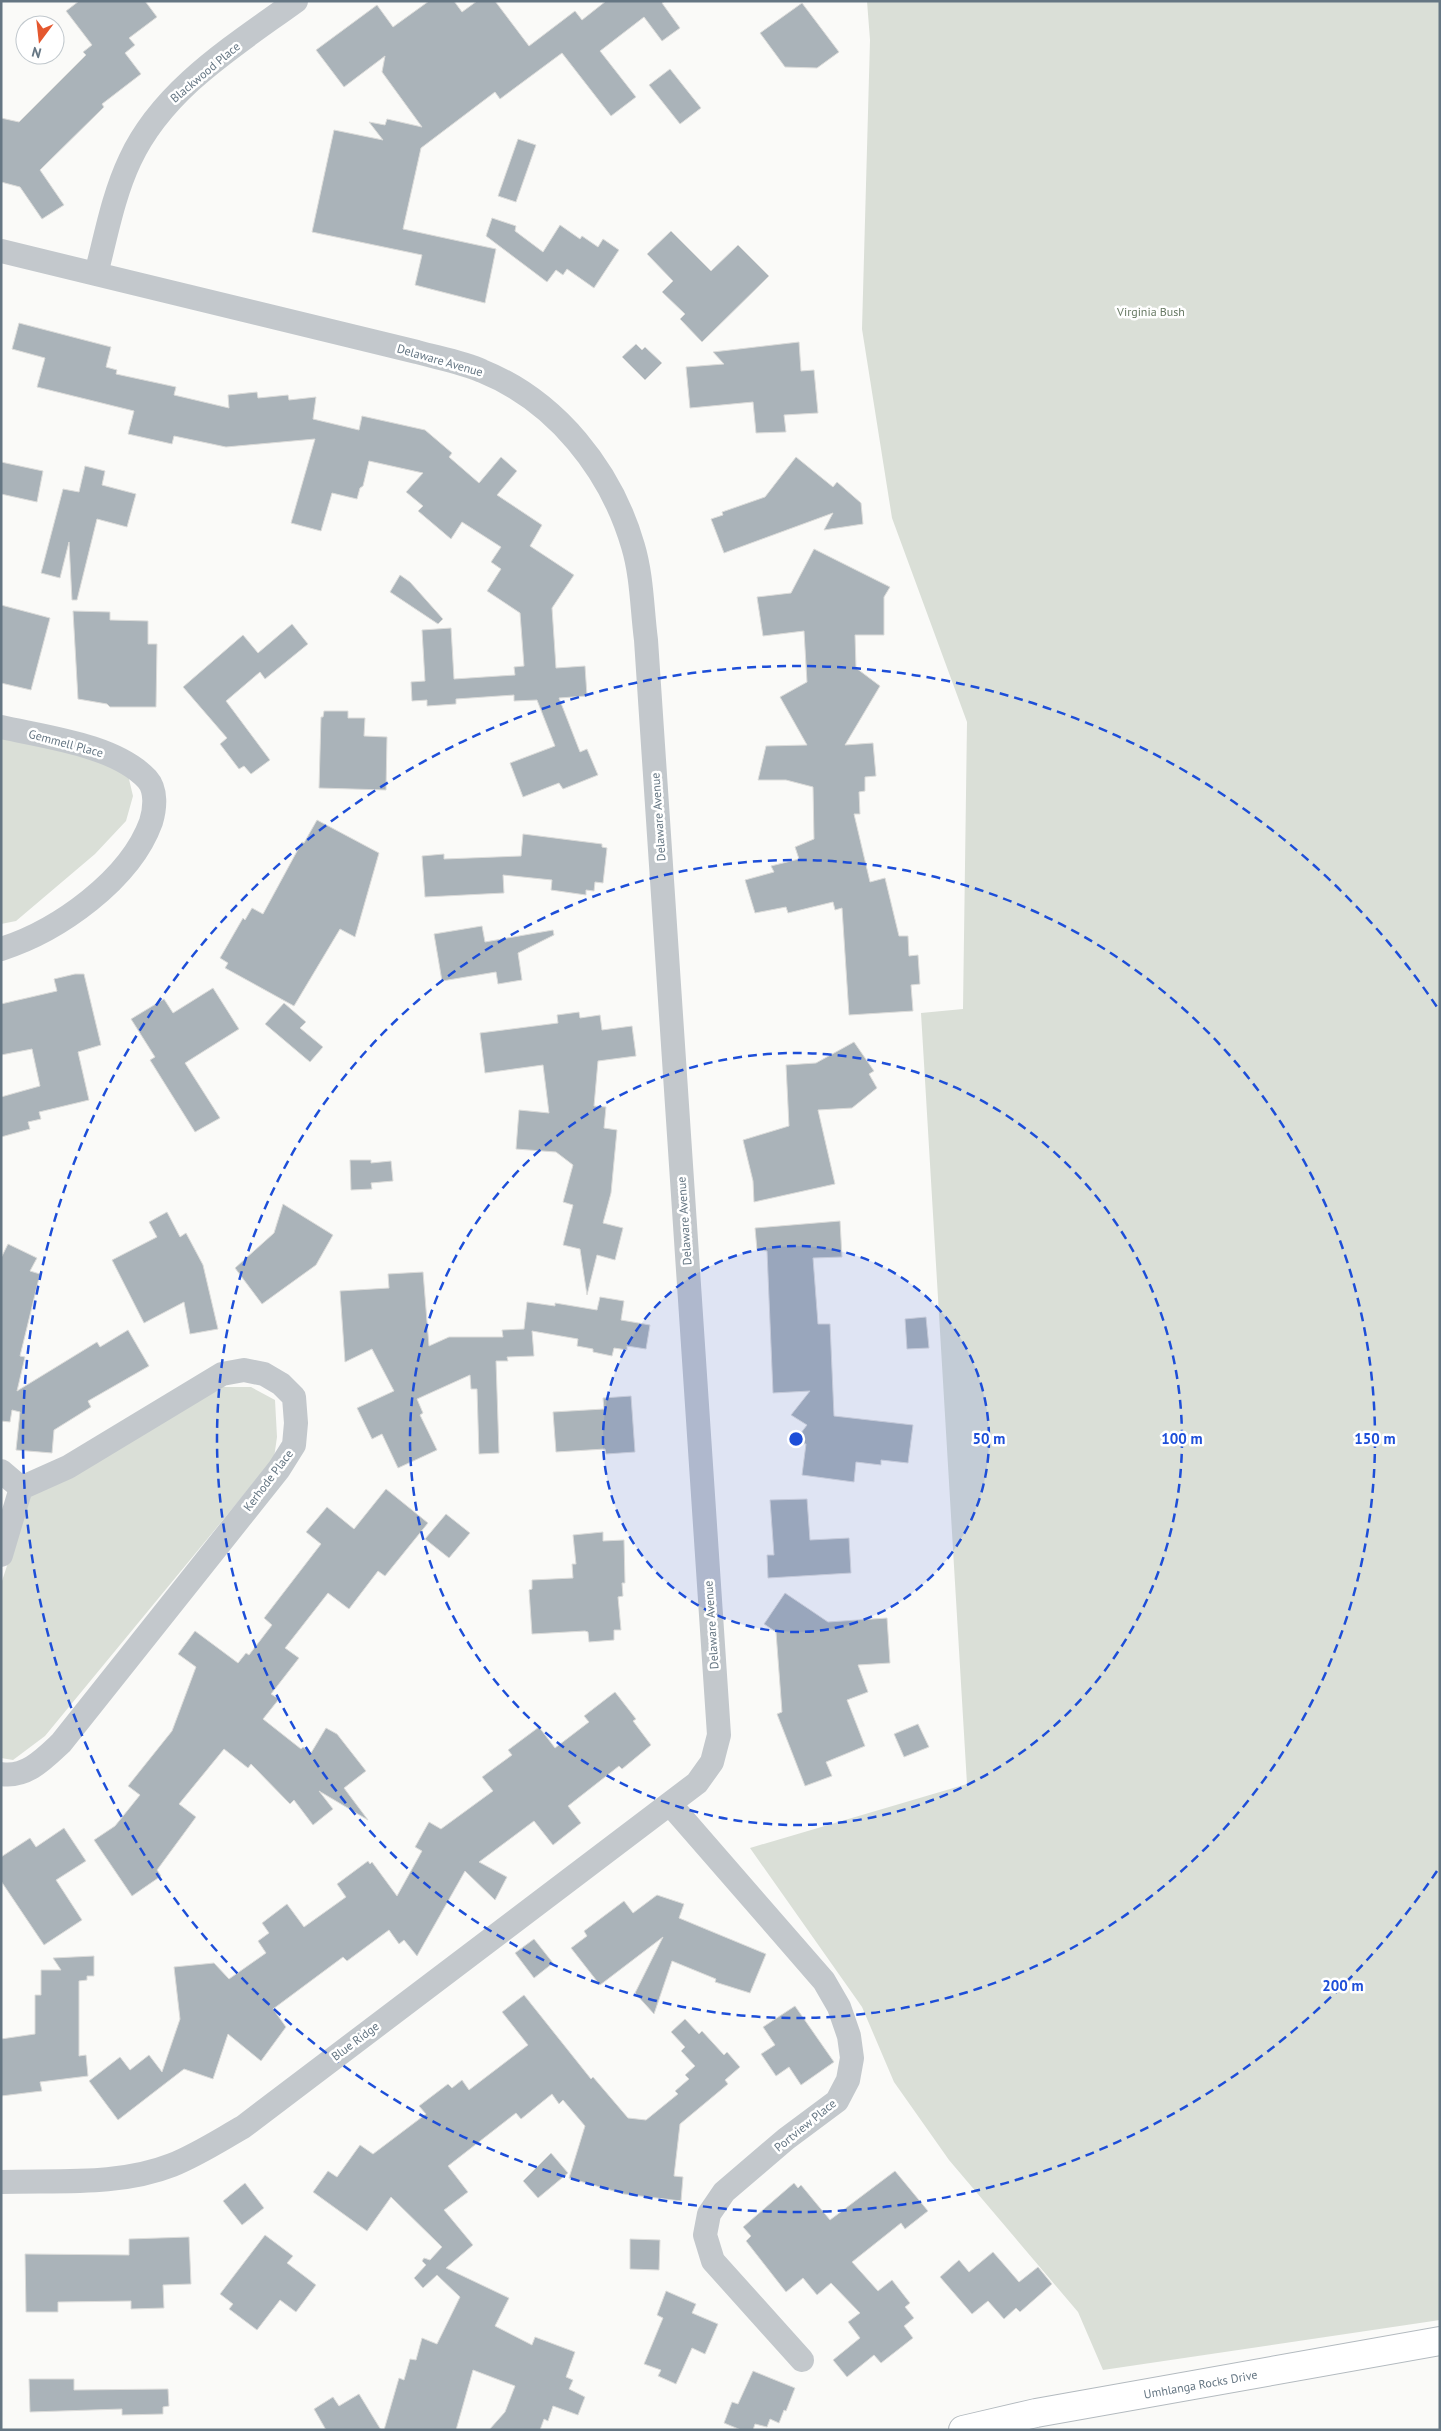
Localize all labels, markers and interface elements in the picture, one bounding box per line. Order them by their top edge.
north arrow [15,15,65,65]
street label: Blackwood Place [167,39,243,105]
text: N [30,43,43,62]
park label: Virginia Bush [1116,304,1185,319]
street label: Delaware Avenue [395,341,485,379]
street label: Gemmell Place [27,726,105,760]
street label: Delaware Avenue [647,772,669,862]
street label: Delaware Avenue [673,1176,695,1266]
text: 50 m [973,1429,1005,1448]
text: 100 m [1161,1429,1203,1448]
text: 150 m [1354,1429,1396,1448]
centre of rings [787,1430,805,1448]
street label: Kerhode Place [240,1446,296,1514]
street label: Delaware Avenue [700,1580,722,1670]
text: 200 m [1322,1976,1364,1995]
street label: Blue Ridge [328,2018,382,2064]
street label: Portview Place [771,2095,839,2155]
street label: Umhlanga Rocks Drive [1142,2366,1258,2401]

